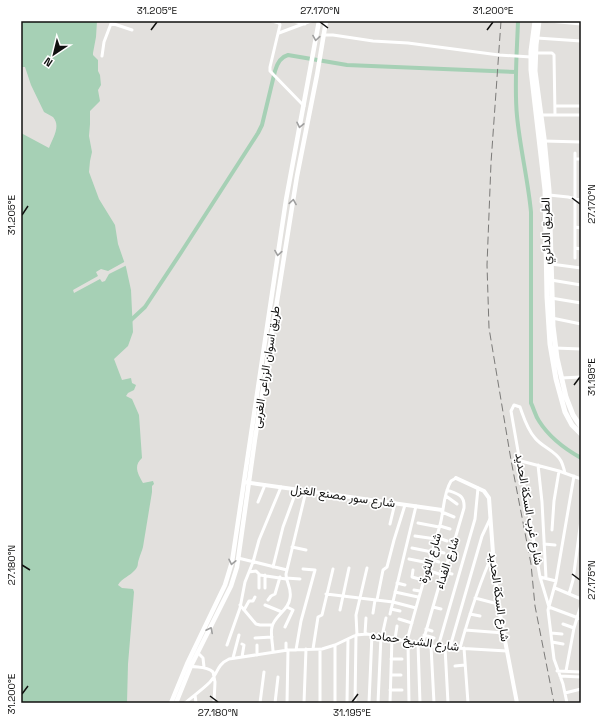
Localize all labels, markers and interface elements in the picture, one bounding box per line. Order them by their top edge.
text: 31.205°E [137,4,178,17]
text: 27.170°N [300,4,340,17]
text: 31.200°E [473,4,514,17]
north arrow [34,34,74,74]
one-way arrow [312,35,321,41]
text: N [41,54,55,70]
one-way arrow [297,122,305,129]
text: 27.170°N [585,184,598,224]
text: 31.205°E [5,194,18,235]
street label: الطريق الدائري [537,197,557,265]
one-way arrow [288,199,297,205]
one-way arrow [274,250,283,257]
street label: طريق اسوان الزراعى الغربى [248,304,284,429]
text: 31.195°E [585,358,598,396]
street label: شارع غرب السكة الحديد [510,452,547,566]
street label: شارع سور مصنع الغزل [290,481,396,512]
street label: شارع الثورة [415,531,446,585]
street label: شارع الفداء [431,535,464,591]
text: 27.180°N [5,545,18,585]
street label: شارع السكة الحديد [484,551,513,643]
one-way arrow [228,559,236,565]
text: 27.175°N [585,560,598,600]
one-way arrow [205,626,213,634]
street label: شارع الشيخ حماده [370,627,460,656]
text: 31.200°E [5,673,18,714]
text: 27.180°N [198,706,238,719]
text: 31.195°E [333,706,371,719]

